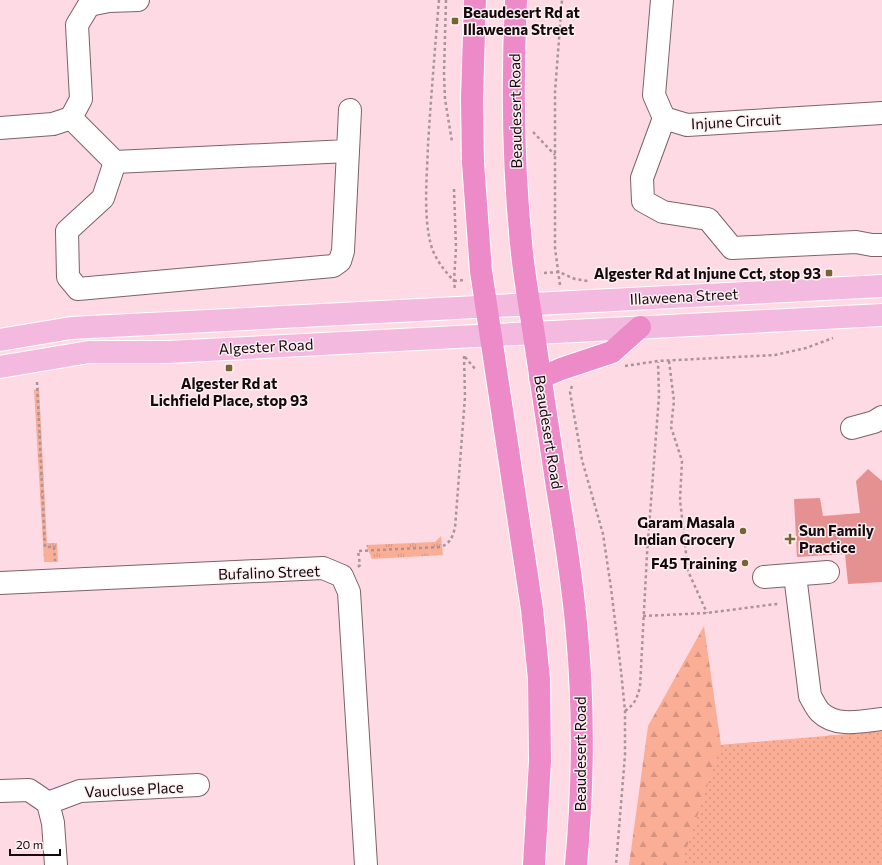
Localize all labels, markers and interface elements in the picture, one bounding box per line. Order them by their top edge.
place label: Beaudesert Rd at Illaweena Street [463,3,580,38]
marker: Beaudesert Rd at Illaweena Street [450,16,460,26]
street label: Beaudesert Road [505,53,525,169]
street label: Injune Circuit [691,110,781,132]
place label: Algester Rd at Injune Cct, stop 93 [594,264,821,282]
marker: Algester Rd at Injune Cct, stop 93 [824,268,834,278]
street label: Illaweena Street [629,284,739,308]
street label: Algester Road [218,335,314,357]
marker: Algester Rd at Lichfield Place, stop 93 [224,363,234,373]
place label: Algester Rd at Lichfield Place, stop 93 [150,374,308,409]
street label: Beaudesert Road [531,374,567,490]
place label: Garam Masala Indian Grocery [634,513,736,548]
place label: Sun Family Practice [799,521,875,556]
marker: Garam Masala Indian Grocery [738,526,748,536]
marker: Sun Family Practice [784,533,796,545]
place label: F45 Training [651,554,737,572]
marker: F45 Training [740,558,750,568]
street label: Bufalino Street [218,561,320,583]
street label: Beaudesert Road [571,696,589,812]
street label: Vaucluse Place [84,777,184,801]
scale bar [10,831,60,857]
text: 20 m [16,837,43,851]

